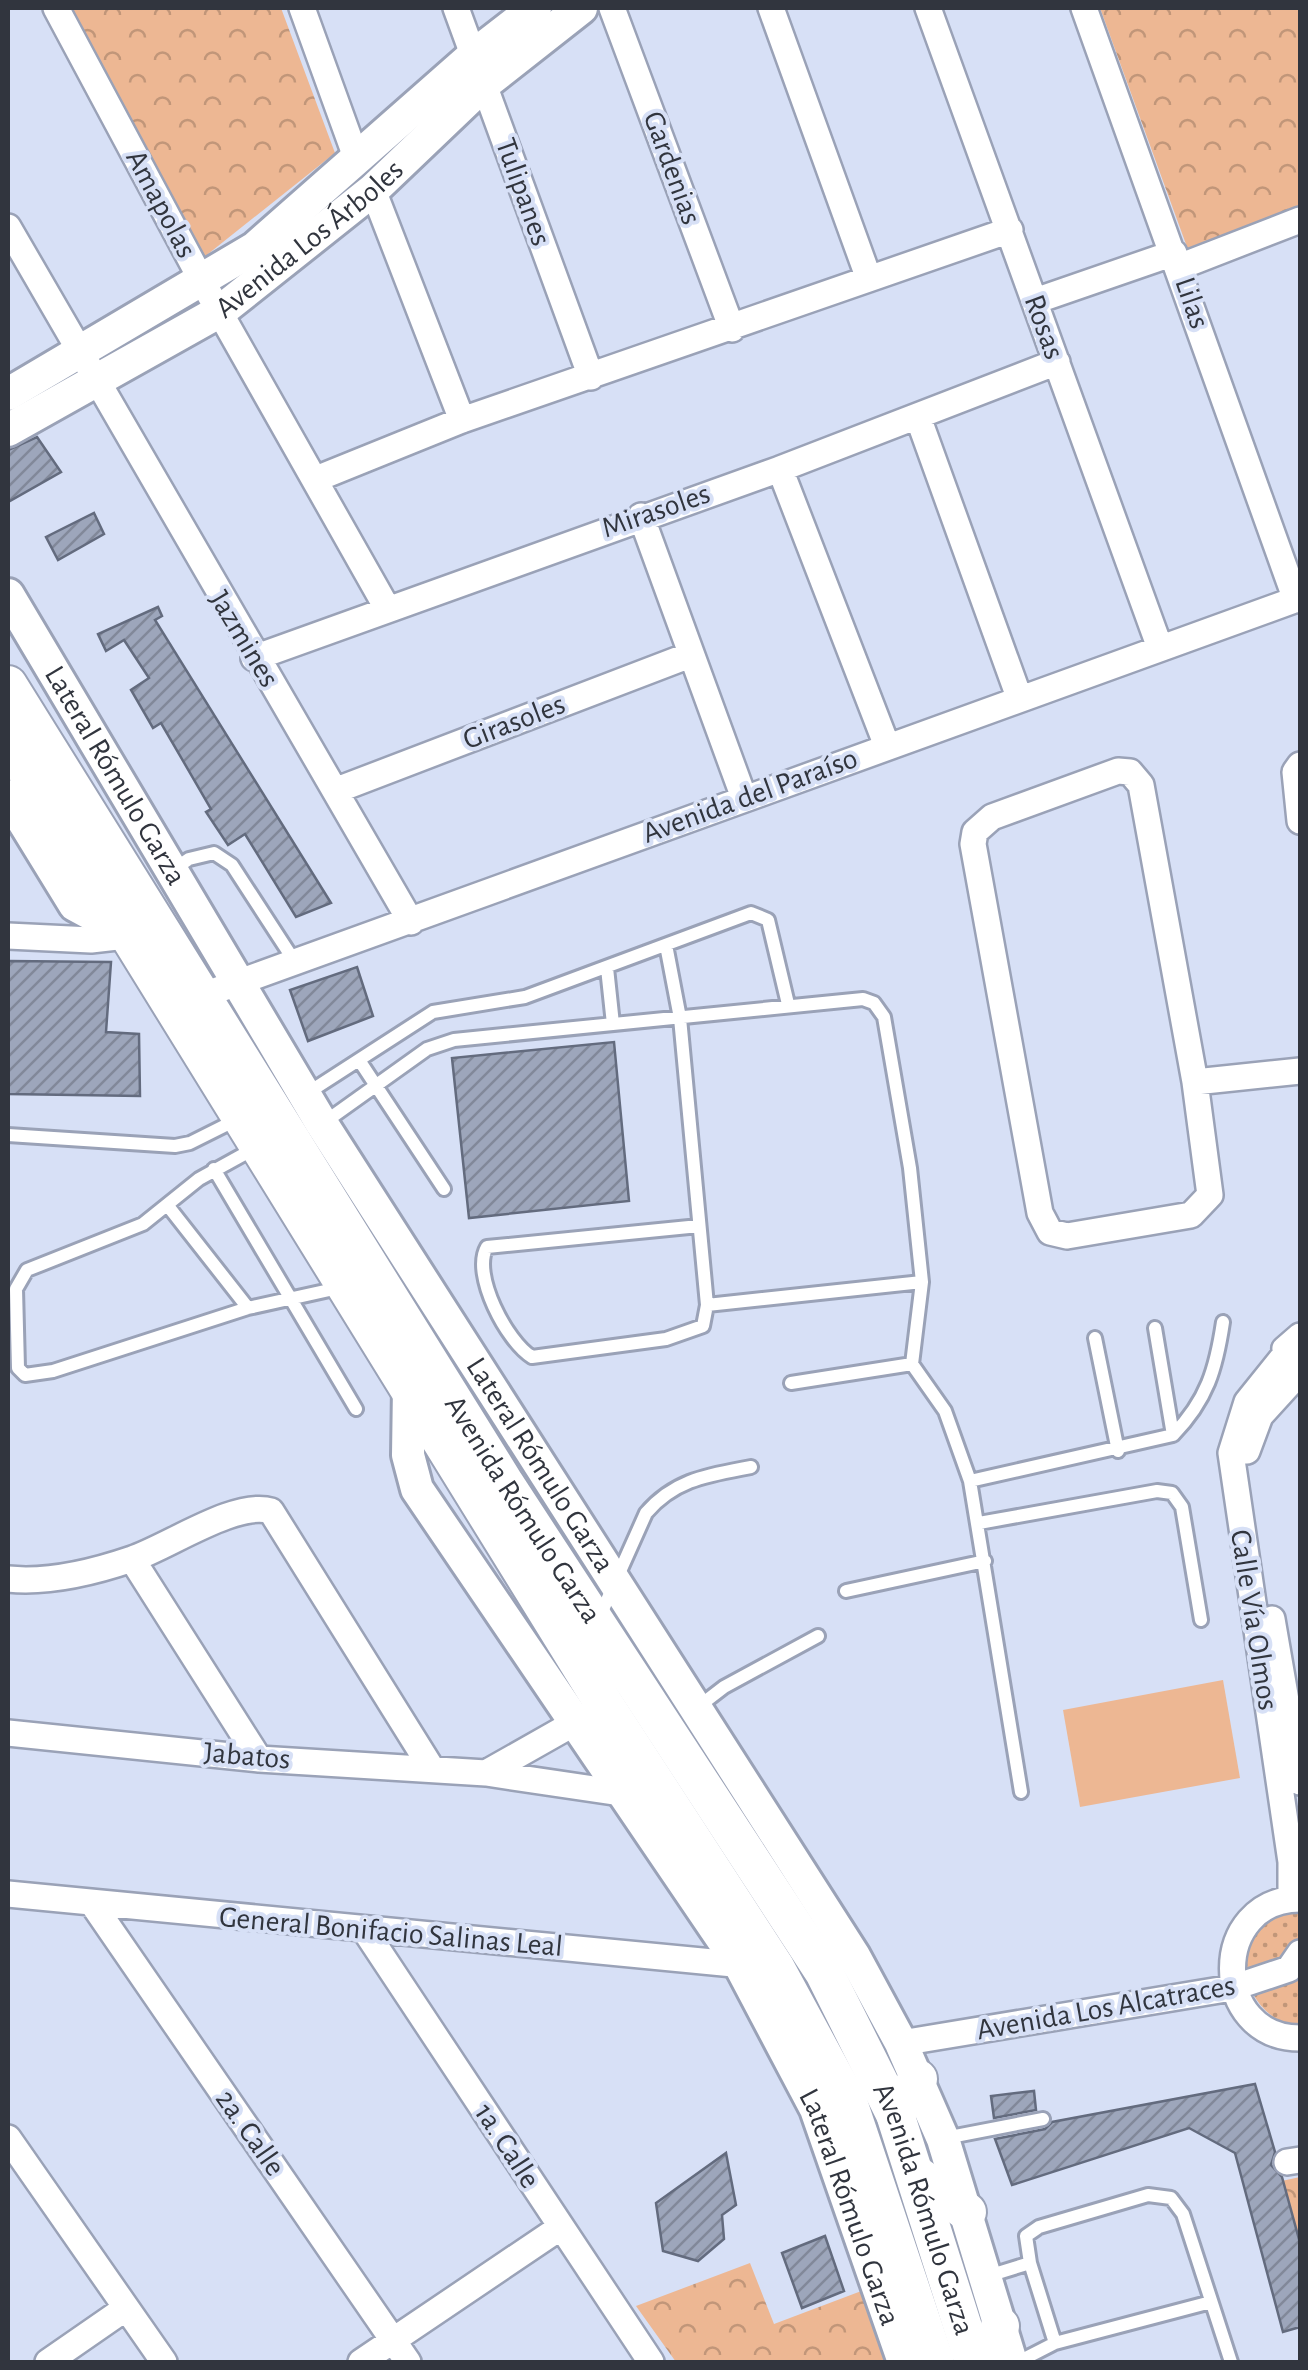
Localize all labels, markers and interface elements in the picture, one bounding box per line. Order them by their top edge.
street label: Gardenias [638,107,706,229]
street label: Tulipanes [490,134,556,250]
street label: Amapolas [120,145,202,263]
street label: Avenida Los Árboles [210,154,409,324]
street label: Lilas [1169,273,1215,333]
street label: Rosas [1019,291,1069,363]
street label: Mirasoles [598,479,714,543]
street label: Jazmines [204,586,284,692]
street label: Lateral Rómulo Garza [39,661,192,890]
street label: Girasoles [459,689,569,755]
street label: Avenida del Paraíso [638,743,862,849]
street label: Lateral Rómulo Garza [460,1352,620,1578]
street label: Avenida Rómulo Garza [439,1390,607,1629]
street label: Calle Vía Olmos [1225,1528,1283,1712]
street label: Jabatos [202,1737,292,1775]
street label: General Bonifacio Salinas Leal [218,1902,564,1962]
street label: Avenida Los Alcatraces [974,1970,1238,2046]
street label: Avenida Rómulo Garza [867,2078,979,2339]
street label: 2a. Calle [210,2084,290,2182]
street label: Lateral Rómulo Garza [793,2084,905,2329]
street label: 1a. Calle [469,2098,545,2194]

